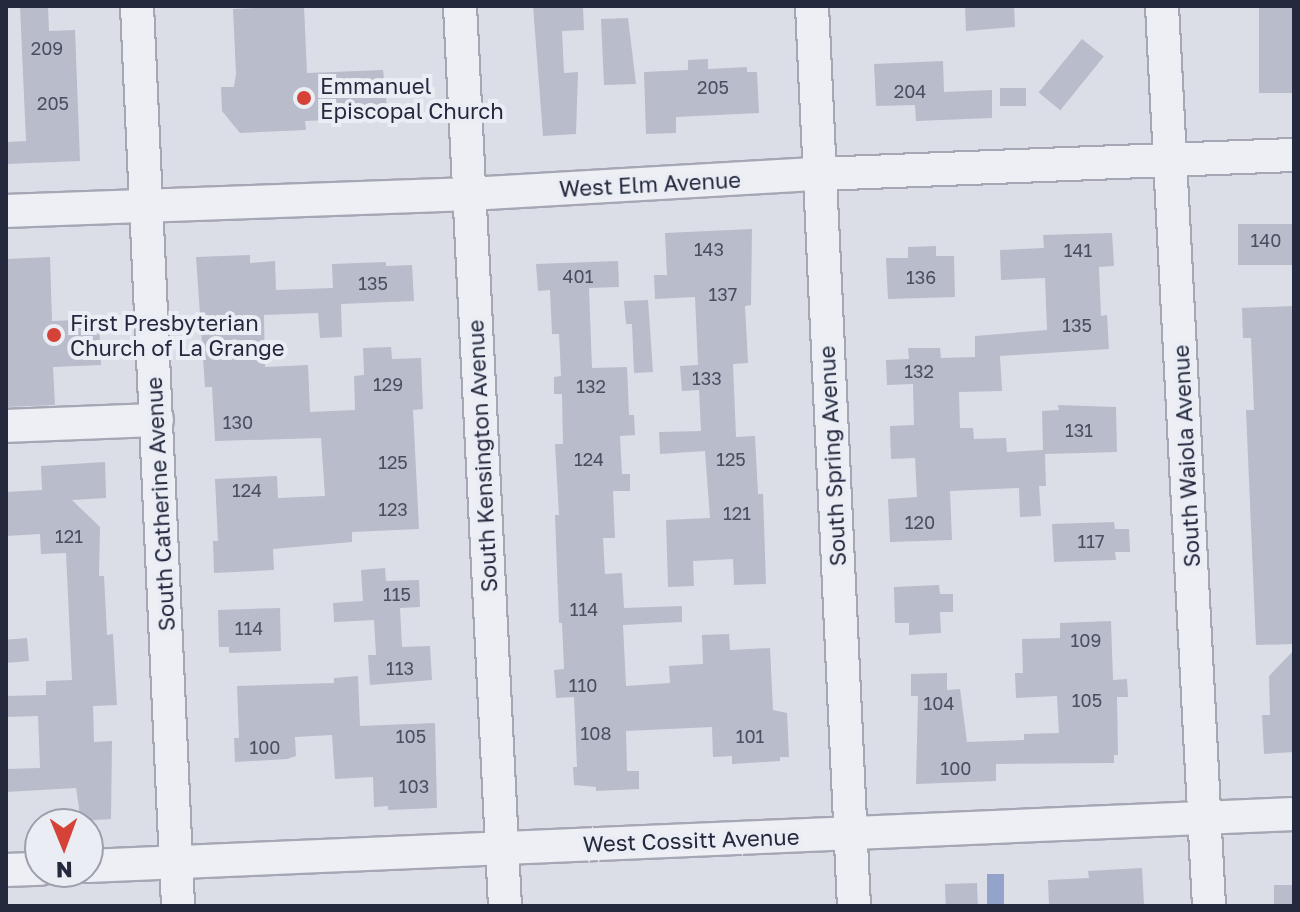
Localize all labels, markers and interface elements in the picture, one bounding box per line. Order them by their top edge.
house number: 209 [31,37,63,59]
place label: Emmanuel Episcopal Church [320,72,504,124]
house number: 205 [697,76,729,98]
house number: 204 [894,80,926,102]
marker: Emmanuel Episcopal Church [295,89,313,107]
house number: 205 [37,92,69,114]
street label: West Elm Avenue [558,166,742,202]
house number: 140 [1251,229,1281,251]
house number: 143 [694,238,724,260]
house number: 141 [1064,239,1092,261]
house number: 401 [563,265,593,287]
house number: 136 [906,266,936,288]
house number: 135 [358,272,388,294]
house number: 137 [709,283,737,305]
place label: First Presbyterian Church of La Grange [70,309,284,360]
house number: 135 [1062,314,1092,336]
street label: South Kensington Avenue [462,319,502,593]
marker: First Presbyterian Church of La Grange [45,326,63,344]
street label: South Waiola Avenue [1167,344,1205,568]
street label: South Spring Avenue [813,345,851,567]
house number: 132 [904,360,934,382]
house number: 133 [692,367,722,389]
house number: 129 [373,373,403,395]
house number: 132 [576,375,606,397]
street label: South Catherine Avenue [140,376,180,632]
house number: 130 [223,411,253,433]
house number: 131 [1065,419,1093,441]
house number: 124 [574,448,604,470]
house number: 125 [716,448,746,470]
house number: 125 [378,451,408,473]
house number: 124 [232,479,262,501]
house number: 123 [378,498,408,520]
house number: 121 [723,502,751,524]
house number: 120 [905,511,935,533]
house number: 121 [55,525,83,547]
house number: 117 [1078,530,1104,552]
house number: 115 [383,583,411,605]
house number: 114 [570,598,598,620]
house number: 114 [235,617,263,639]
house number: 109 [1071,629,1101,651]
house number: 113 [386,657,414,679]
house number: 110 [569,674,597,696]
house number: 105 [1072,689,1102,711]
house number: 104 [924,692,954,714]
house number: 108 [581,722,611,744]
house number: 105 [396,725,426,747]
house number: 101 [736,725,764,747]
house number: 100 [249,736,281,758]
house number: 100 [940,757,972,779]
house number: 103 [399,775,429,797]
north arrow [24,808,104,888]
street label: West Cossitt Avenue [582,823,800,857]
text: N [56,857,73,884]

